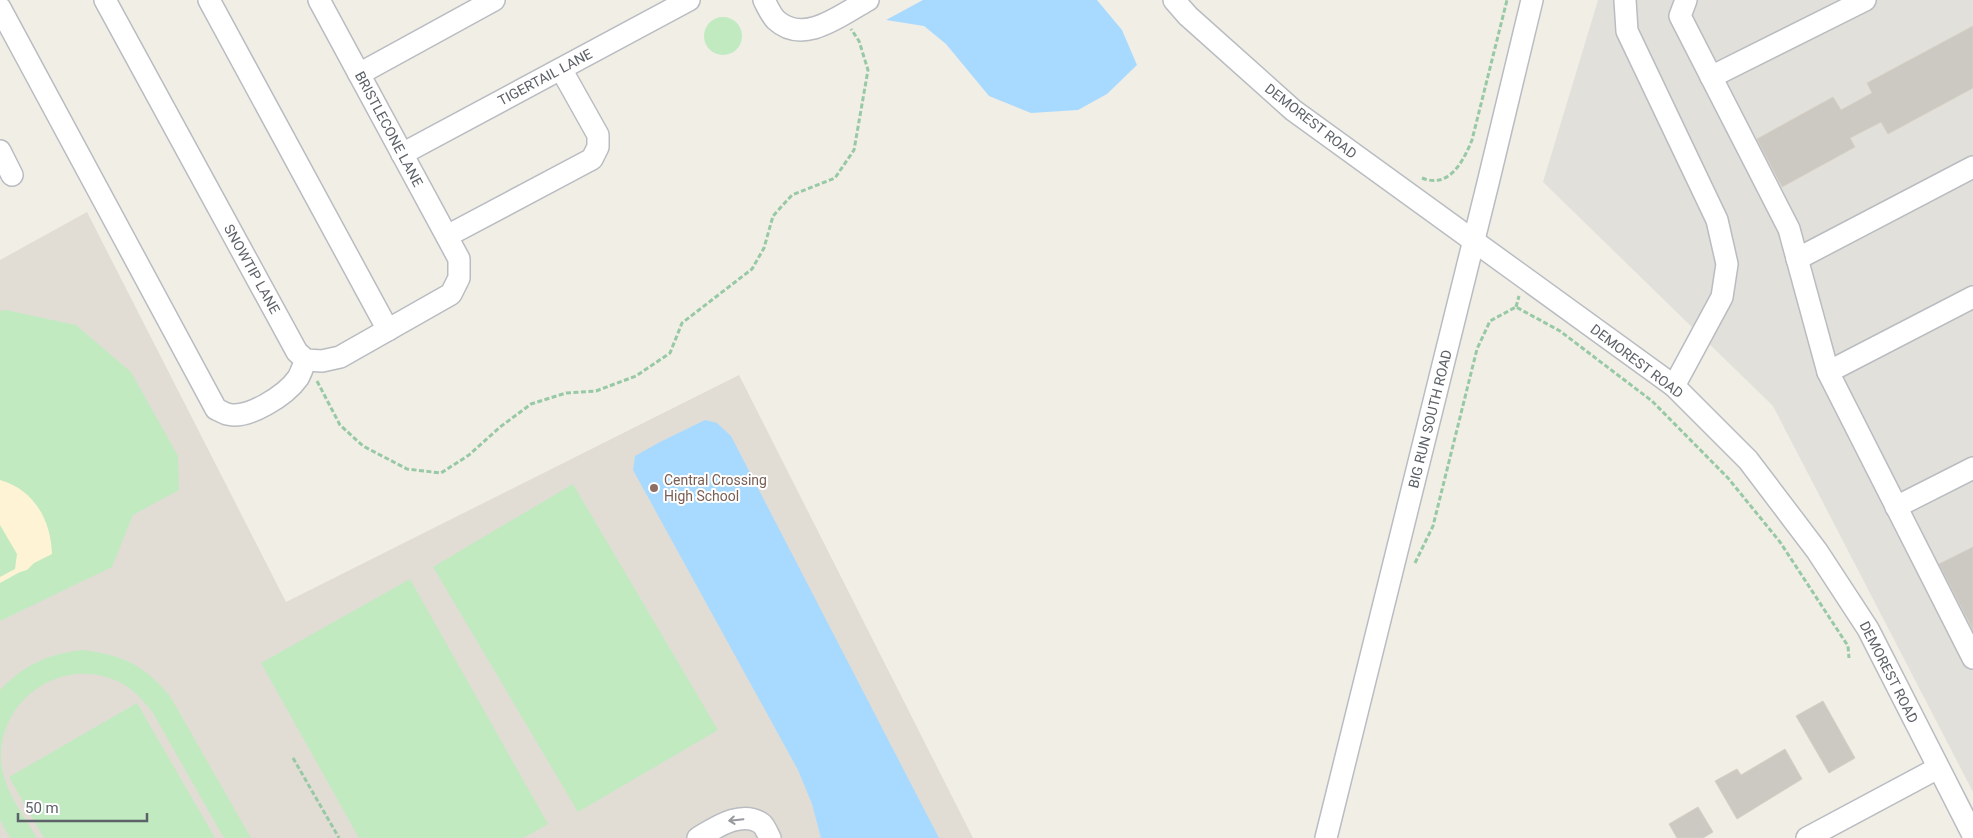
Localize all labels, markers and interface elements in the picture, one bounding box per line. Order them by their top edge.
street label: TIGERTAIL LANE [495,45,595,109]
street label: BRISTLECONE LANE [352,69,426,189]
street label: DEMOREST ROAD [1262,80,1360,162]
street label: SNOWTIP LANE [221,222,283,316]
street label: DEMOREST ROAD [1588,321,1686,401]
street label: BIG RUN SOUTH ROAD [1405,348,1455,490]
place label: Central Crossing High School [664,472,767,504]
marker: Central Crossing High School [648,482,660,494]
street label: DEMOREST ROAD [1856,619,1922,725]
scale bar [18,790,146,822]
text: 50 m [25,799,59,817]
one-way arrow [729,815,745,825]

